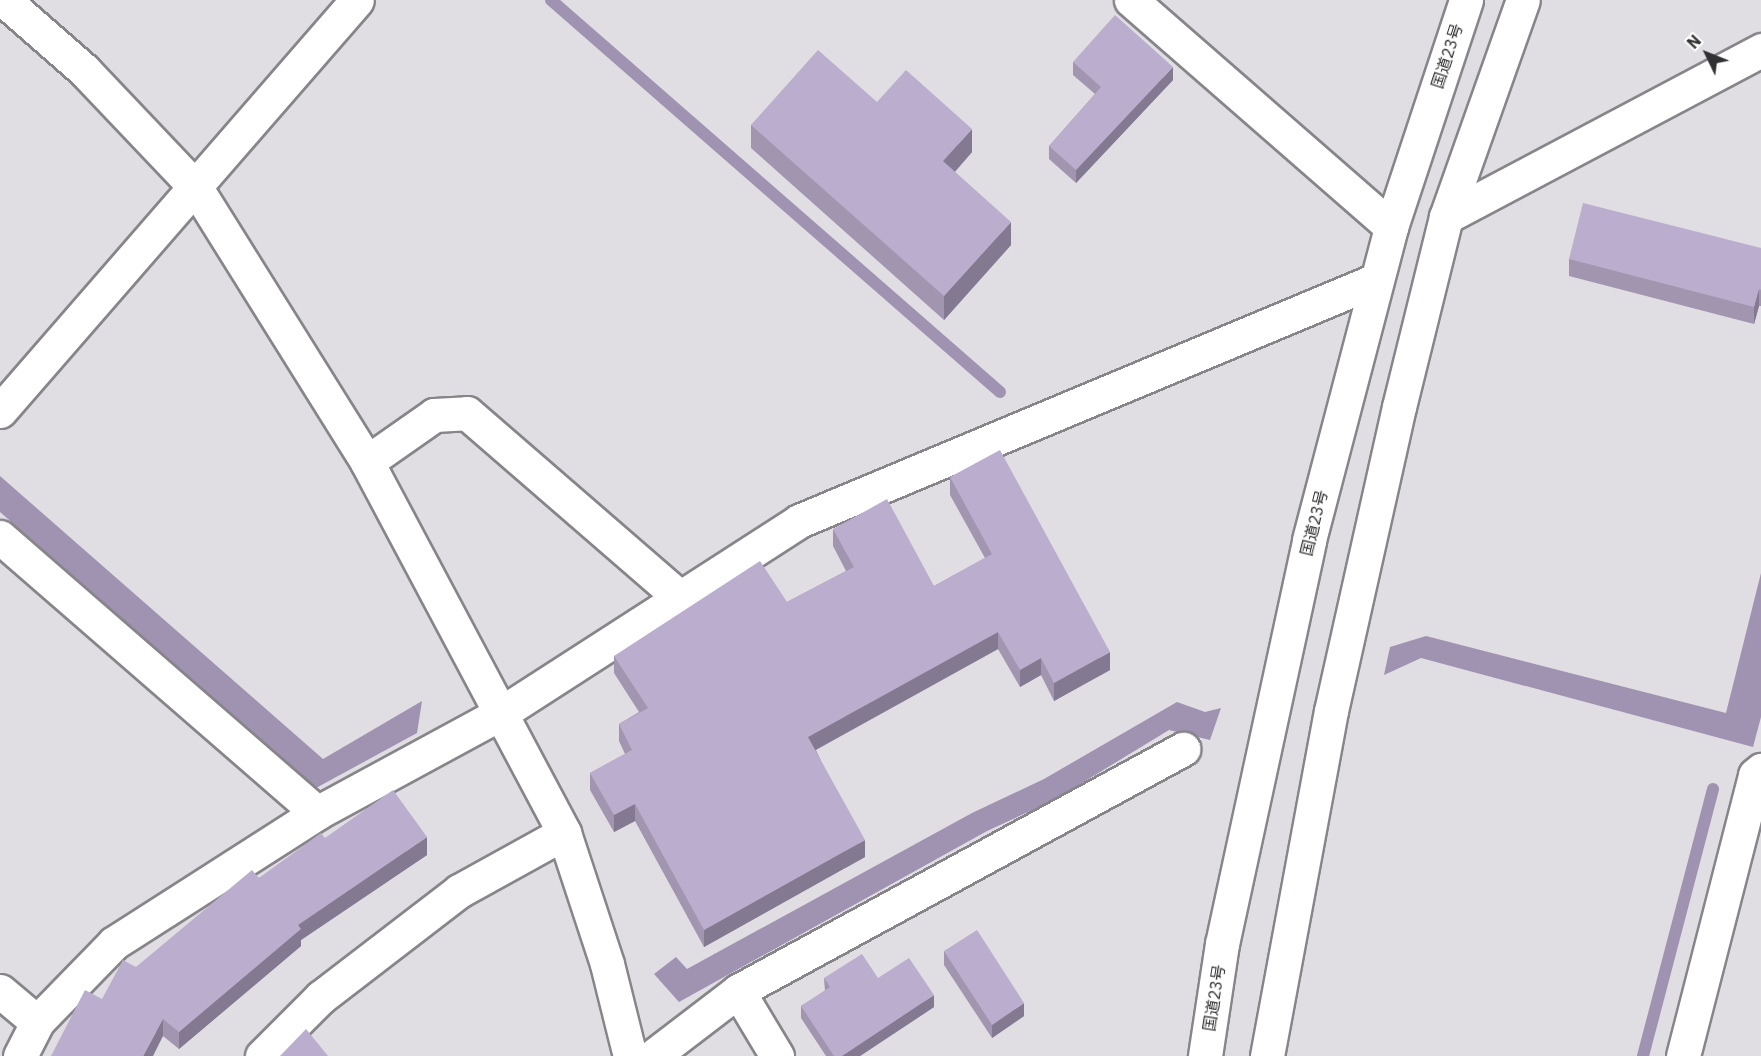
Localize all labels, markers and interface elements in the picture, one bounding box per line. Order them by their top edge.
street label: 国道23号 [1427,21,1467,91]
north arrow [1677,24,1737,84]
text: N [1683,31,1705,53]
street label: 国道23号 [1297,488,1331,558]
street label: 国道23号 [1199,963,1229,1033]

